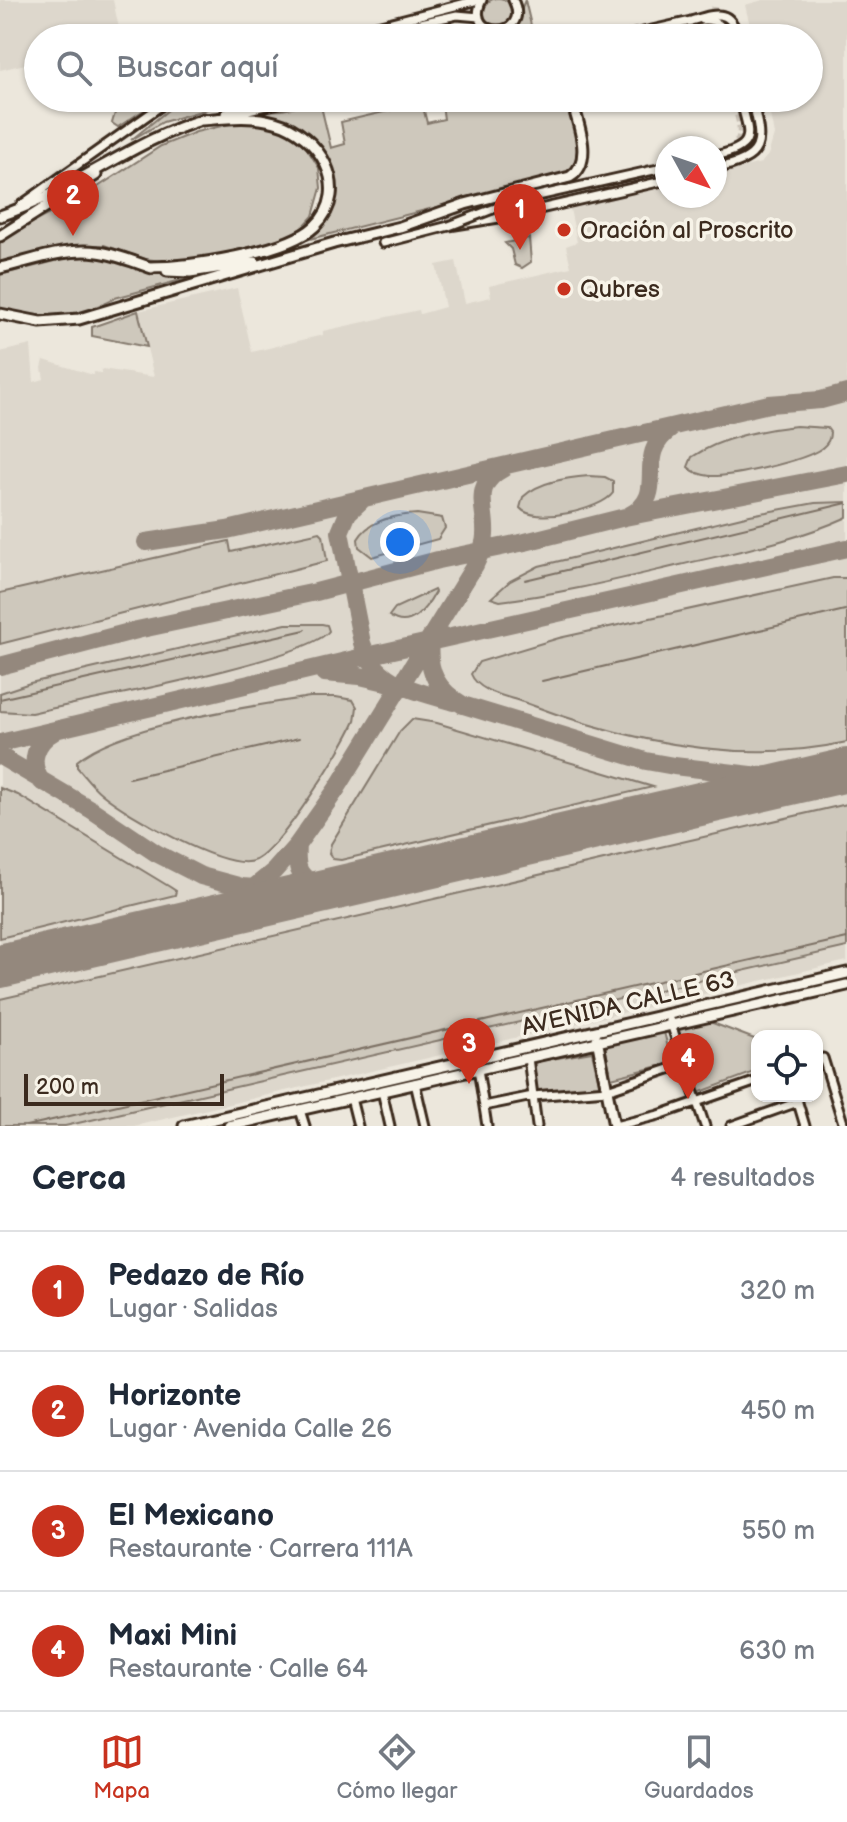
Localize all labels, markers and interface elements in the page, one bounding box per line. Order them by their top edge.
search box [24,24,823,112]
icon: search [52,46,96,90]
text: Buscar aquí [116,50,278,86]
north arrow [655,136,727,208]
pin: 2 [47,170,99,236]
pin: 1 [494,184,546,250]
place label: Oración al Proscrito [580,216,794,245]
marker: Oración al Proscrito [555,221,573,239]
place label: Qubres [580,275,660,304]
marker: Qubres [555,280,573,298]
your location [380,522,420,562]
street label: AVENIDA CALLE 63 [519,965,737,1042]
pin: 3 [443,1018,495,1084]
map controls [751,1030,823,1102]
button: locate [751,1030,823,1102]
pin: 4 [662,1033,714,1099]
scale bar [24,1070,224,1106]
text: 200 m [36,1074,99,1101]
text: Cerca [32,1158,127,1199]
text: 4 resultados [670,1163,815,1194]
text: Pedazo de Río [108,1258,305,1294]
text: 1 [53,1276,63,1307]
text: 320 m [740,1276,815,1307]
text: Lugar · Salidas [108,1294,278,1325]
text: Horizonte [108,1378,241,1414]
text: 2 [50,1396,66,1427]
text: 450 m [740,1396,815,1427]
text: Lugar · Avenida Calle 26 [108,1414,392,1445]
text: El Mexicano [108,1498,274,1534]
text: 3 [50,1516,66,1547]
text: 550 m [741,1516,815,1547]
text: Restaurante · Carrera 111A [108,1534,413,1565]
text: Maxi Mini [108,1618,237,1654]
text: 4 [50,1636,66,1667]
text: 630 m [739,1636,815,1667]
text: Restaurante · Calle 64 [108,1654,368,1685]
tab: Mapa [93,1730,150,1805]
tab: Cómo llegar [337,1730,457,1805]
tab: Guardados [644,1730,754,1805]

